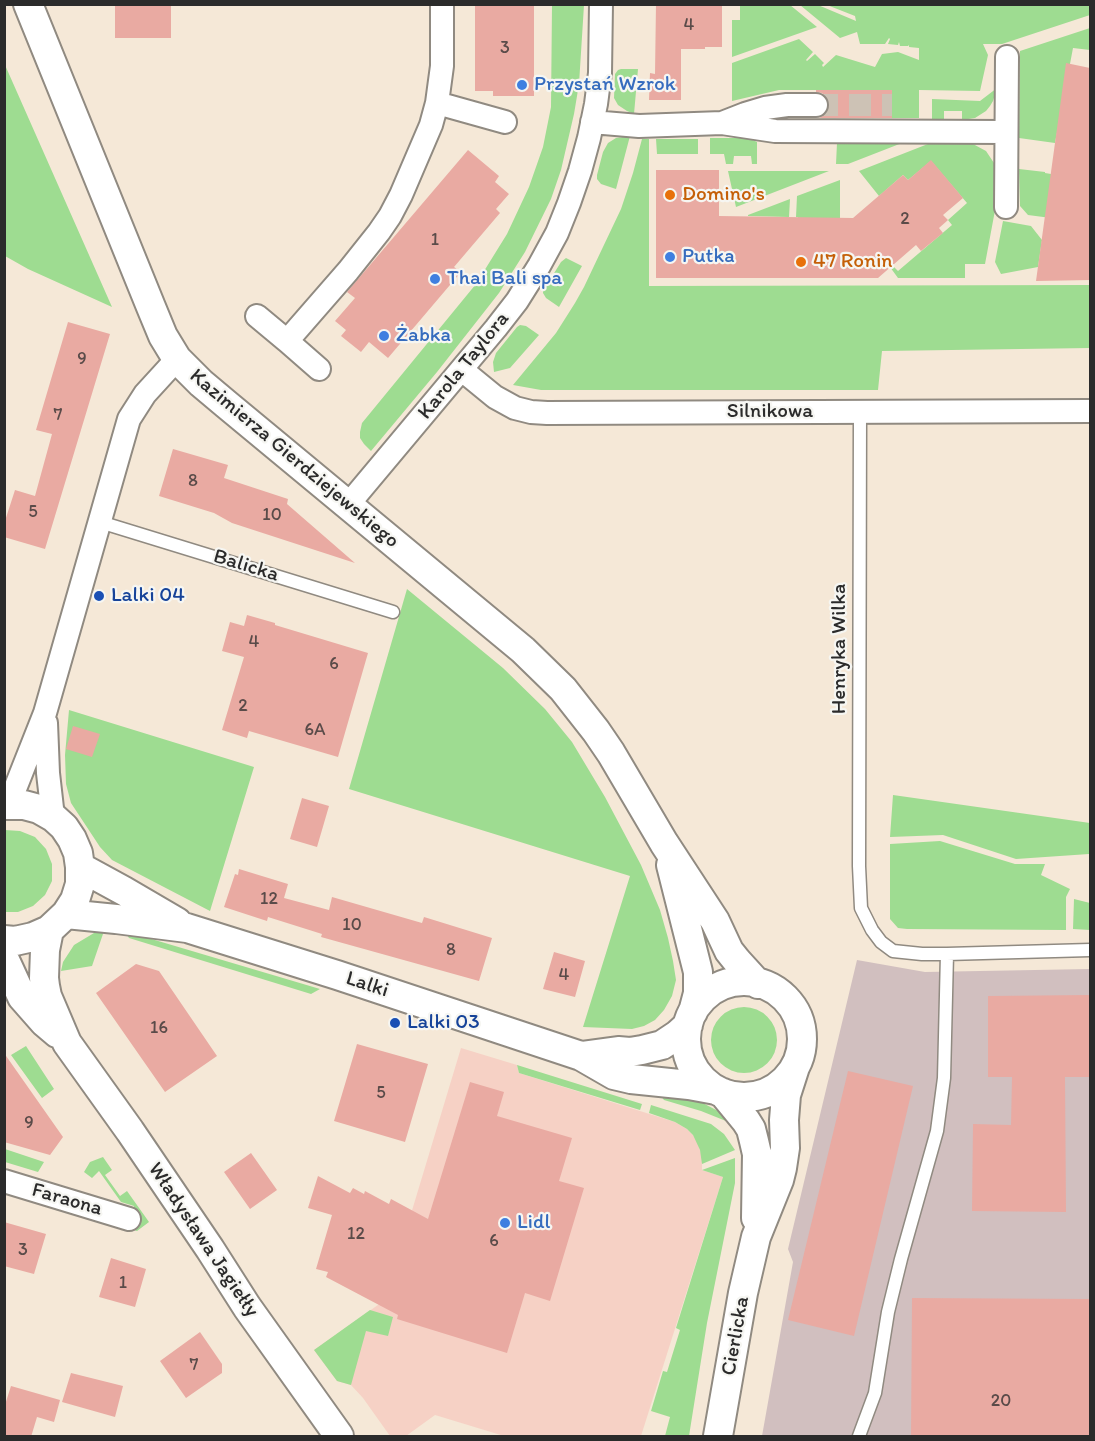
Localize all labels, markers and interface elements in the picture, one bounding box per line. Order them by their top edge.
house number: 4 [684,14,694,36]
house number: 3 [500,37,510,59]
place label: Przystań Wzrok [534,72,676,98]
marker: Przystań Wzrok [515,78,529,92]
place label: Domino's [682,182,765,208]
marker: Domino's [663,188,677,202]
house number: 2 [900,208,910,230]
house number: 1 [431,229,439,251]
place label: Putka [682,244,735,270]
place label: 47 Ronin [813,249,893,275]
marker: Putka [663,250,677,264]
marker: 47 Ronin [794,255,808,269]
place label: Thai Bali spa [447,266,562,292]
marker: Thai Bali spa [428,272,442,286]
street label: Karola Taylora [413,307,515,425]
place label: Żabka [396,323,451,349]
marker: Żabka [377,329,391,343]
house number: 9 [77,348,87,370]
street label: Kazimierza Gierdziejewskiego [184,364,404,554]
street label: Silnikowa [727,399,813,425]
house number: 7 [54,404,62,426]
house number: 8 [188,470,198,492]
house number: 5 [28,501,38,523]
house number: 10 [262,504,282,526]
street label: Balicka [210,544,282,588]
place label: Lalki 04 [111,583,185,609]
street label: Henryka Wilka [827,584,853,714]
marker: Lalki 04 [92,589,106,603]
house number: 4 [249,631,259,653]
house number: 6 [329,653,339,675]
house number: 2 [238,695,248,717]
house number: 6A [304,719,326,741]
house number: 12 [260,888,278,910]
house number: 10 [342,914,362,936]
house number: 8 [446,939,456,961]
house number: 4 [559,964,569,986]
street label: Lalki [342,966,392,1004]
place label: Lalki 03 [407,1010,480,1036]
marker: Lalki 03 [388,1016,402,1030]
house number: 16 [150,1017,168,1039]
house number: 5 [376,1082,386,1104]
house number: 9 [24,1112,34,1134]
street label: Władysława Jagiełły [142,1158,264,1322]
street label: Faraona [29,1178,105,1222]
place label: Lidl [517,1210,551,1236]
marker: Lidl [498,1216,512,1230]
house number: 12 [347,1223,365,1245]
house number: 6 [489,1230,499,1252]
house number: 3 [18,1239,28,1261]
house number: 1 [119,1272,127,1294]
street label: Cierlicka [717,1294,755,1378]
house number: 7 [190,1354,198,1376]
house number: 20 [991,1390,1011,1412]

